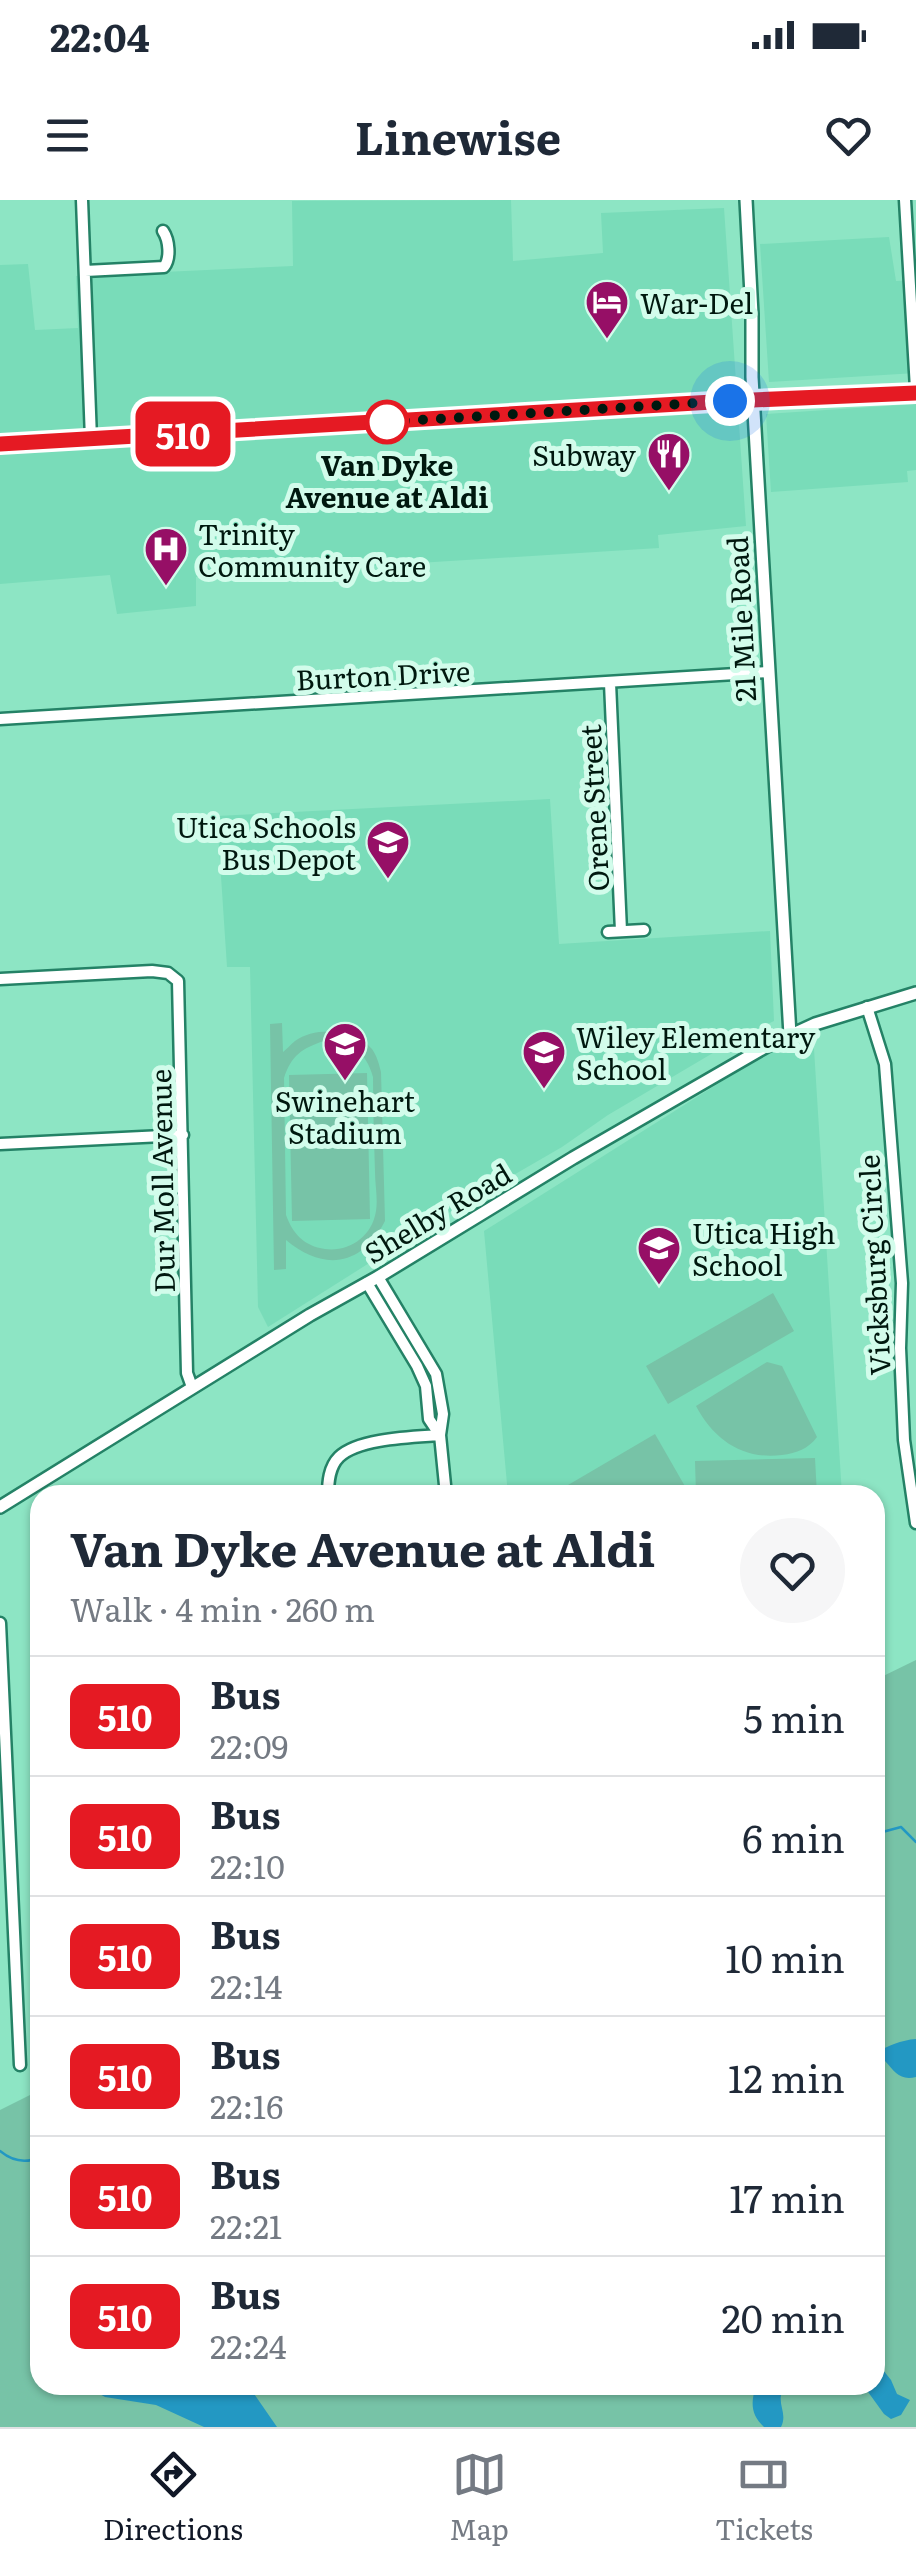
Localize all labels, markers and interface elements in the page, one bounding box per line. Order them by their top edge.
text: 22:04 [50,7,150,64]
text: Linewise [355,102,561,169]
icon: menu [40,108,95,163]
icon: heart [821,108,876,163]
hotel icon: War-Del [584,279,630,340]
place label: War-Del [640,281,753,323]
your location [705,376,755,426]
marker: Van Dyke Avenue at Aldi [366,401,408,443]
line badge: 510 [126,402,240,466]
text: 510 [155,408,211,460]
restaurant icon: Subway [646,431,692,492]
place label: Subway [532,433,637,475]
place label: Van Dyke Avenue at Aldi [285,443,489,517]
place label: Trinity Community Care [198,512,426,586]
hospital icon: Trinity Community Care [143,526,189,587]
street label: 21 Mile Road [715,535,765,703]
street label: Burton Drive [295,648,471,700]
street label: Orene Street [568,723,618,893]
place label: Utica Schools Bus Depot [176,805,357,879]
school or university icon: Utica Schools Bus Depot [365,819,411,880]
place label: Wiley Elementary School [576,1015,816,1089]
school or university icon: Swinehart Stadium [322,1021,368,1082]
school or university icon: Wiley Elementary School [521,1029,567,1090]
street label: Dur Moll Avenue [138,1069,184,1293]
place label: Swinehart Stadium [275,1079,416,1153]
street label: Shelby Road [356,1152,518,1272]
street label: Vicksburg Circle [846,1154,900,1376]
place label: Utica High School [692,1211,836,1285]
school or university icon: Utica High School [636,1225,682,1286]
text: Van Dyke Avenue at Aldi [70,1511,655,1582]
button: heart [740,1518,845,1623]
text: Walk · 4 min · 260 m [70,1584,375,1632]
text: Bus [210,1664,281,1721]
text: 5 min [743,1688,845,1745]
text: 510 [97,1690,153,1742]
text: 22:09 [210,1721,288,1769]
text: Bus [210,1784,281,1841]
text: 6 min [742,1808,845,1865]
text: 510 [97,1810,153,1862]
text: 22:10 [210,1841,285,1889]
text: Bus [210,1904,281,1961]
text: 10 min [725,1928,845,1985]
text: 510 [97,1930,153,1982]
text: 22:14 [210,1961,282,2009]
text: Bus [210,2024,281,2081]
text: 12 min [728,2048,845,2105]
text: 510 [97,2050,153,2102]
text: 22:16 [210,2081,283,2129]
text: Bus [210,2144,281,2201]
text: 17 min [729,2168,845,2225]
text: 510 [97,2170,153,2222]
text: 22:21 [210,2201,282,2249]
text: Bus [210,2264,281,2321]
text: 20 min [721,2288,845,2345]
text: 510 [97,2290,153,2342]
text: 22:24 [210,2321,287,2369]
tab: Directions [103,2447,243,2549]
tab: Map [449,2447,509,2549]
tab: Tickets [715,2447,813,2549]

